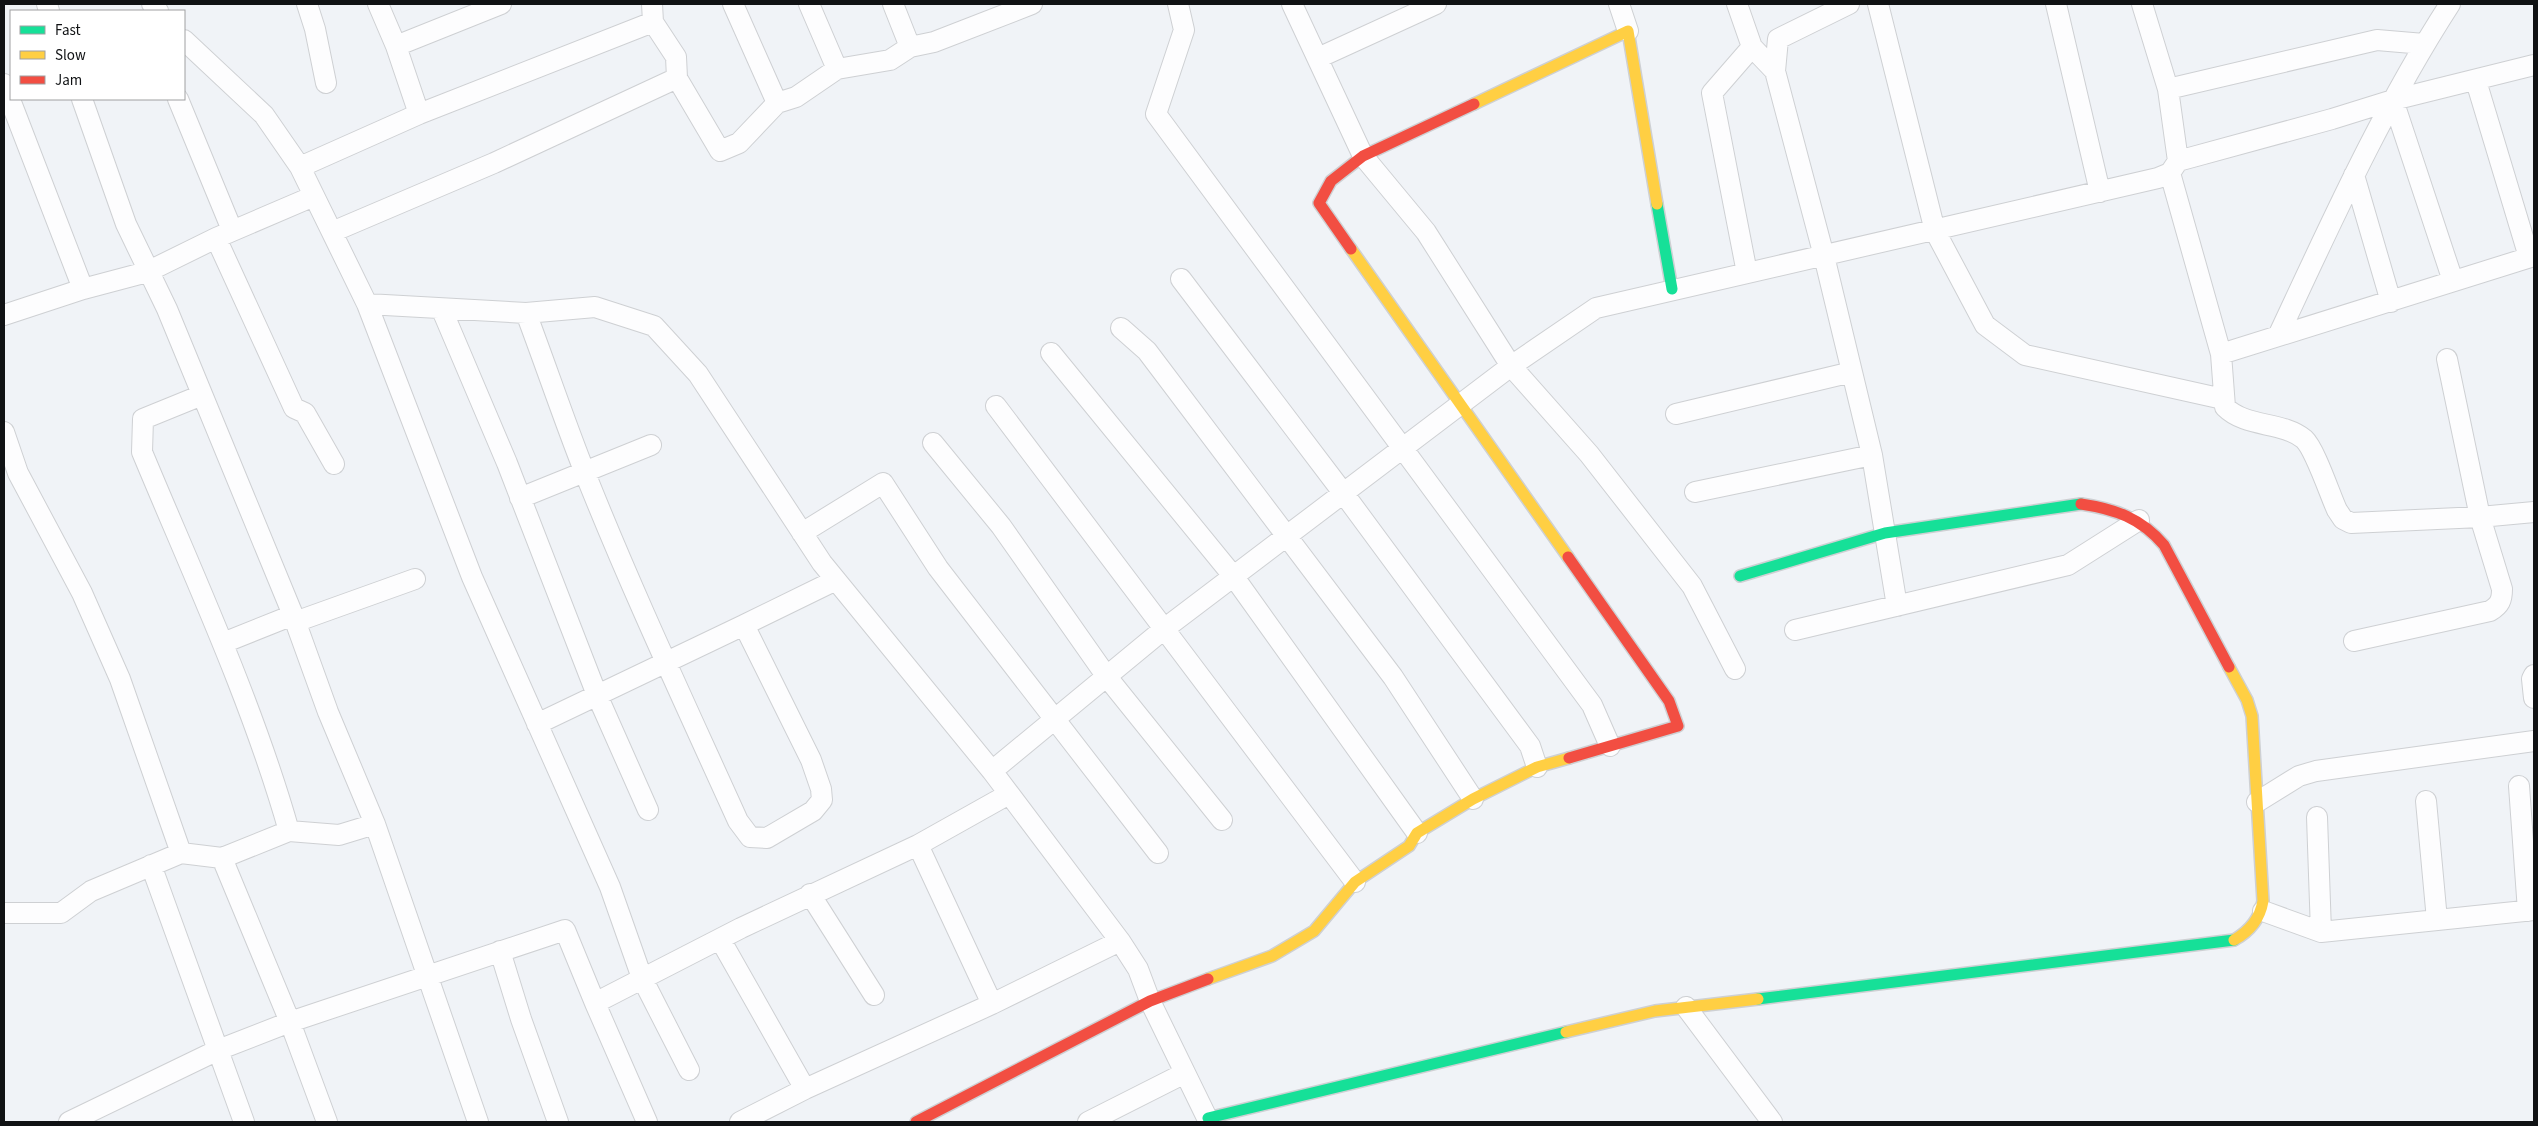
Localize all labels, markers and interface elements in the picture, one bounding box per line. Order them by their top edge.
legend [10,10,185,100]
text: Fast [55,20,81,41]
text: Slow [55,45,86,66]
text: Jam [55,70,82,91]

